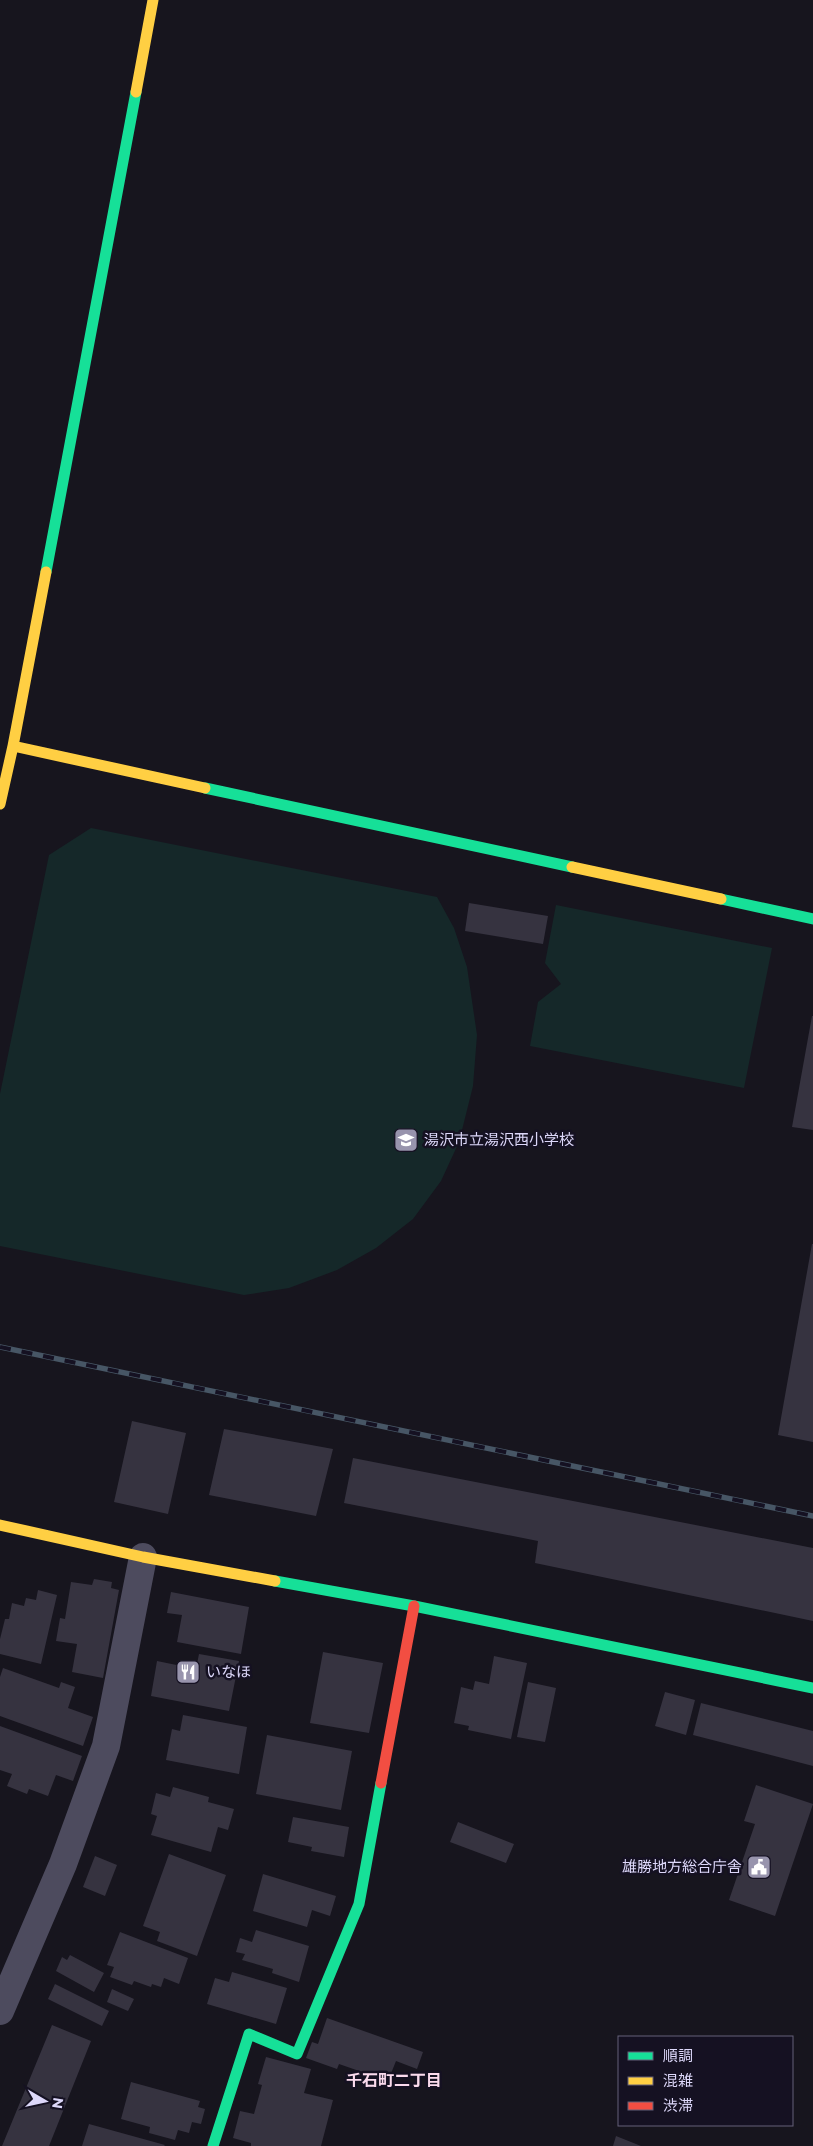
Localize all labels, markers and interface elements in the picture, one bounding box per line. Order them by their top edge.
school or university icon: 湯沢市立湯沢西小学校 [393,1127,419,1153]
place label: 湯沢市立湯沢西小学校 [424,1130,574,1149]
restaurant icon: いなほ [175,1659,201,1685]
place label: いなほ [206,1662,251,1681]
public building icon: 雄勝地方総合庁舎 [746,1854,772,1880]
place label: 雄勝地方総合庁舎 [622,1857,742,1876]
legend [618,2036,793,2126]
text: 順調 [663,2046,693,2065]
district label: 千石町二丁目 [346,2071,442,2090]
text: 混雑 [663,2071,693,2090]
north arrow [20,2076,70,2126]
text: N [48,2096,68,2110]
text: 渋滞 [663,2096,693,2115]

